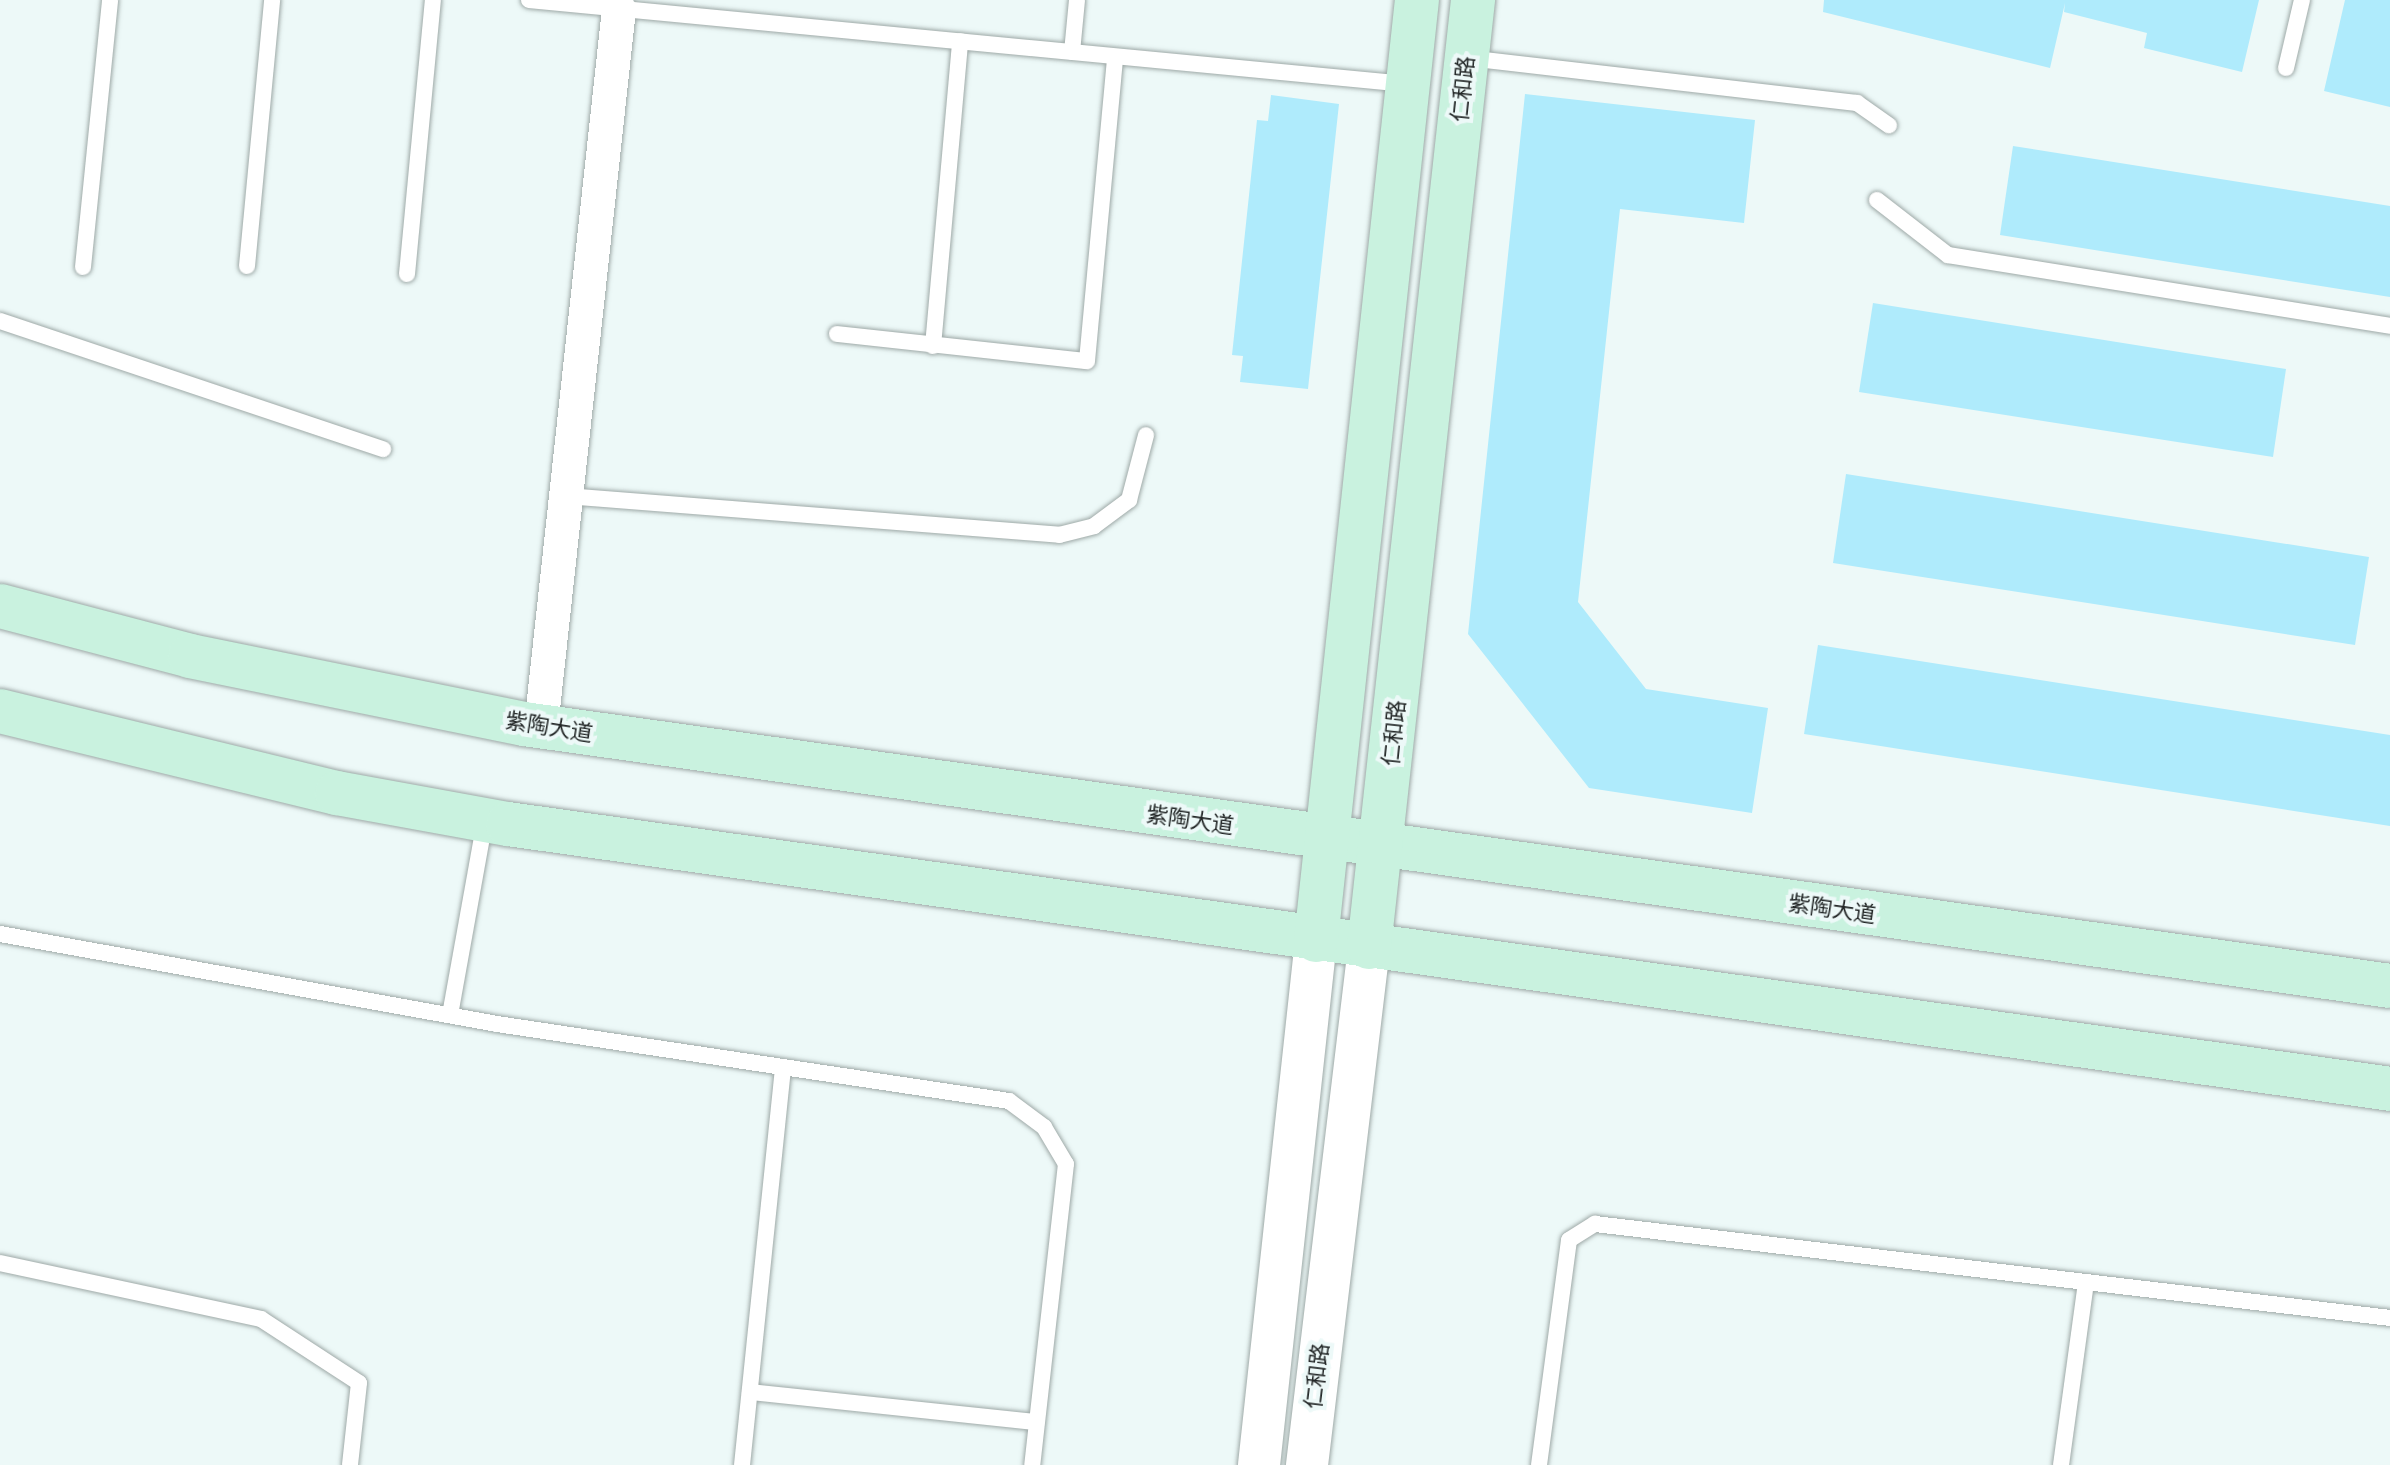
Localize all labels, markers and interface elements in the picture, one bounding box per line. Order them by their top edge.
street label: 仁和路 [1446,55,1480,123]
street label: 仁和路 [1377,699,1411,767]
street label: 紫陶大道 [503,707,595,747]
street label: 紫陶大道 [1145,801,1235,839]
street label: 紫陶大道 [1787,890,1877,928]
street label: 仁和路 [1300,1342,1334,1410]

